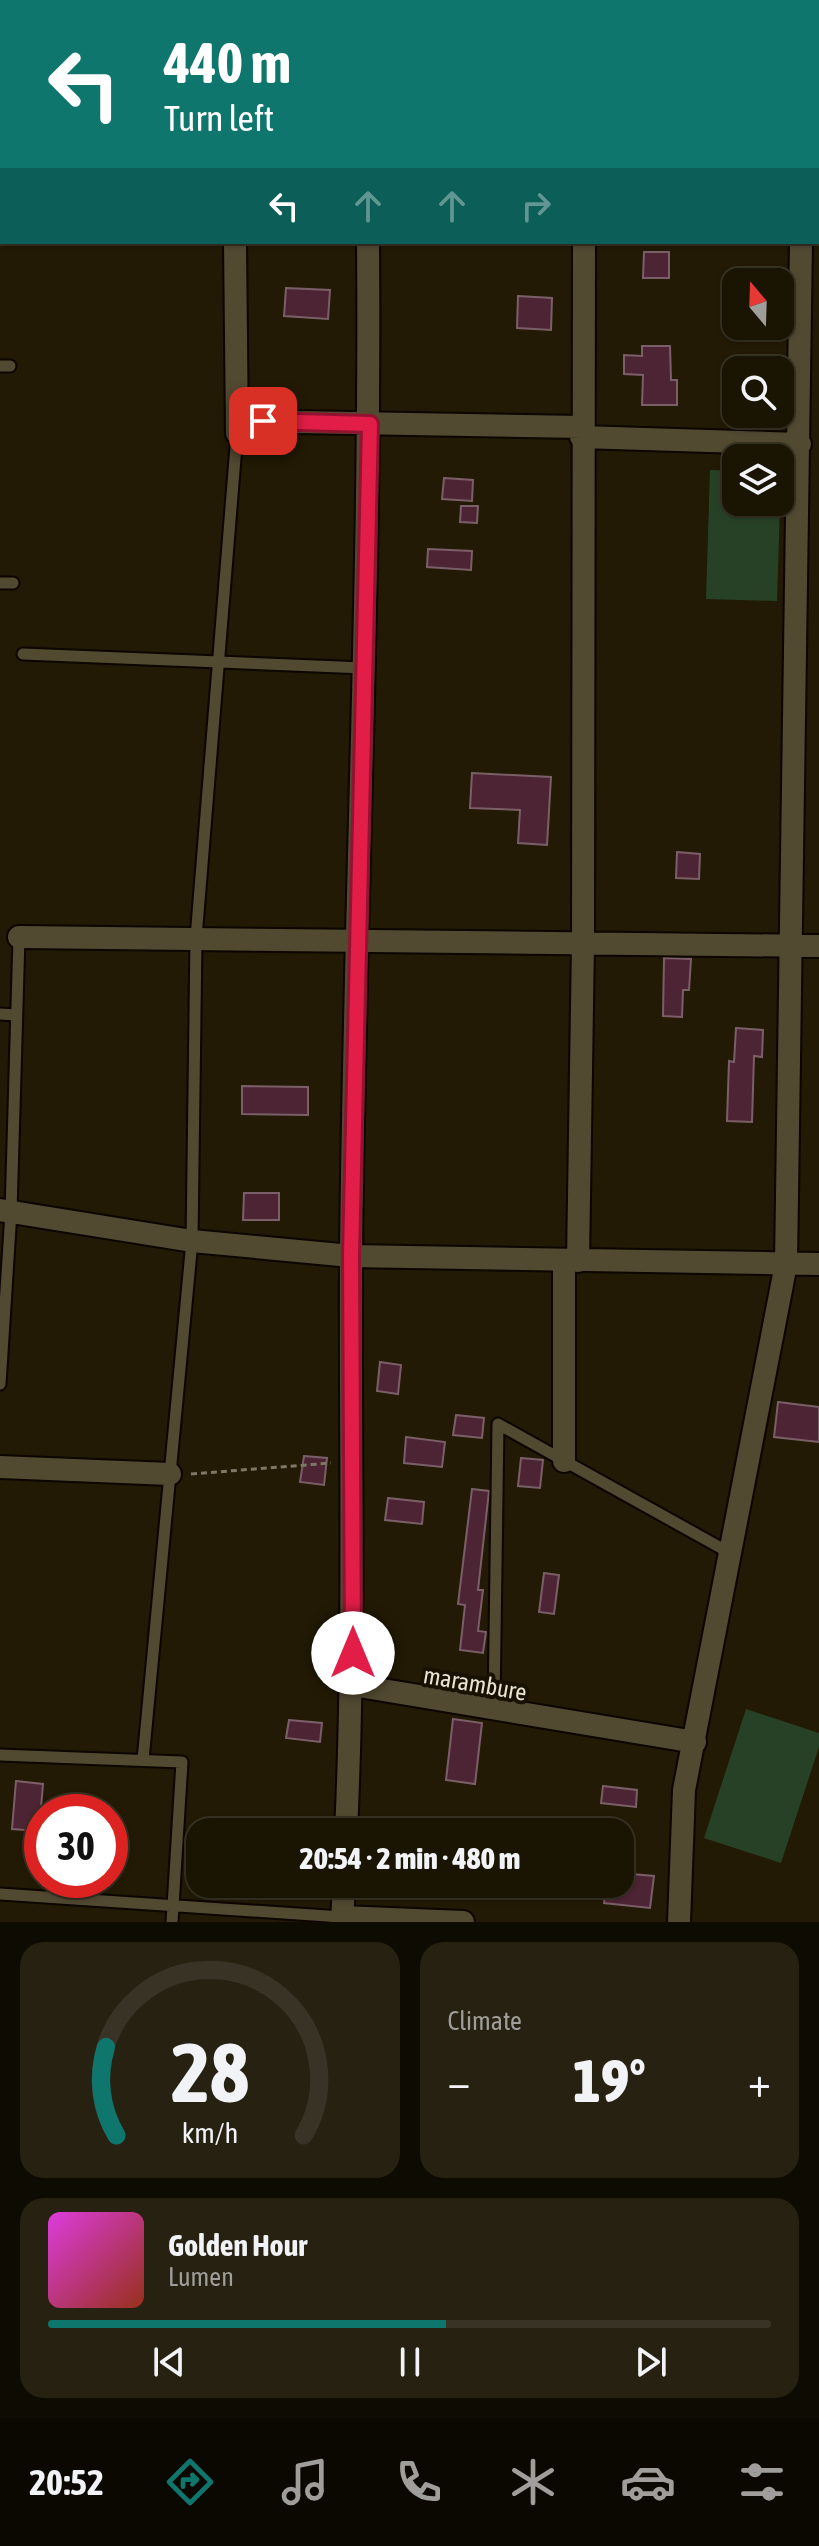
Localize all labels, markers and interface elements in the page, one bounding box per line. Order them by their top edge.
text: 440 m [164,31,291,95]
icon: left [32,32,136,136]
text: Turn left [164,97,274,139]
icon: left [262,184,306,228]
icon: ahead [346,184,390,228]
icon: ahead [430,184,474,228]
icon: right [514,184,558,228]
north arrow [722,268,794,340]
map controls [722,268,794,516]
button: search [722,356,794,428]
pin [229,387,297,455]
icon: arrive [241,399,285,443]
button: layers [722,444,794,516]
position arrow [311,1611,395,1695]
street label: marambure [421,1661,529,1706]
speed limit sign: 30 [24,1794,128,1898]
text: 20:54 · 2 min · 480 m [300,1841,520,1875]
text: Climate [448,2006,522,2036]
text: 28 [171,2024,249,2120]
text: 19° [573,2046,646,2115]
text: − [448,2056,470,2106]
text: + [748,2056,771,2106]
text: km/h [181,2116,238,2149]
text: Golden Hour [168,2228,307,2262]
text: Lumen [168,2262,234,2292]
icon: previous [147,2340,191,2384]
icon: pause [388,2340,432,2384]
icon: next [629,2340,673,2384]
icon: directions [162,2454,218,2510]
icon: music [277,2454,333,2510]
icon: phone [391,2454,447,2510]
icon: climate [505,2454,561,2510]
icon: car [620,2454,676,2510]
icon: filters [734,2454,790,2510]
text: 20:52 [29,2461,104,2503]

